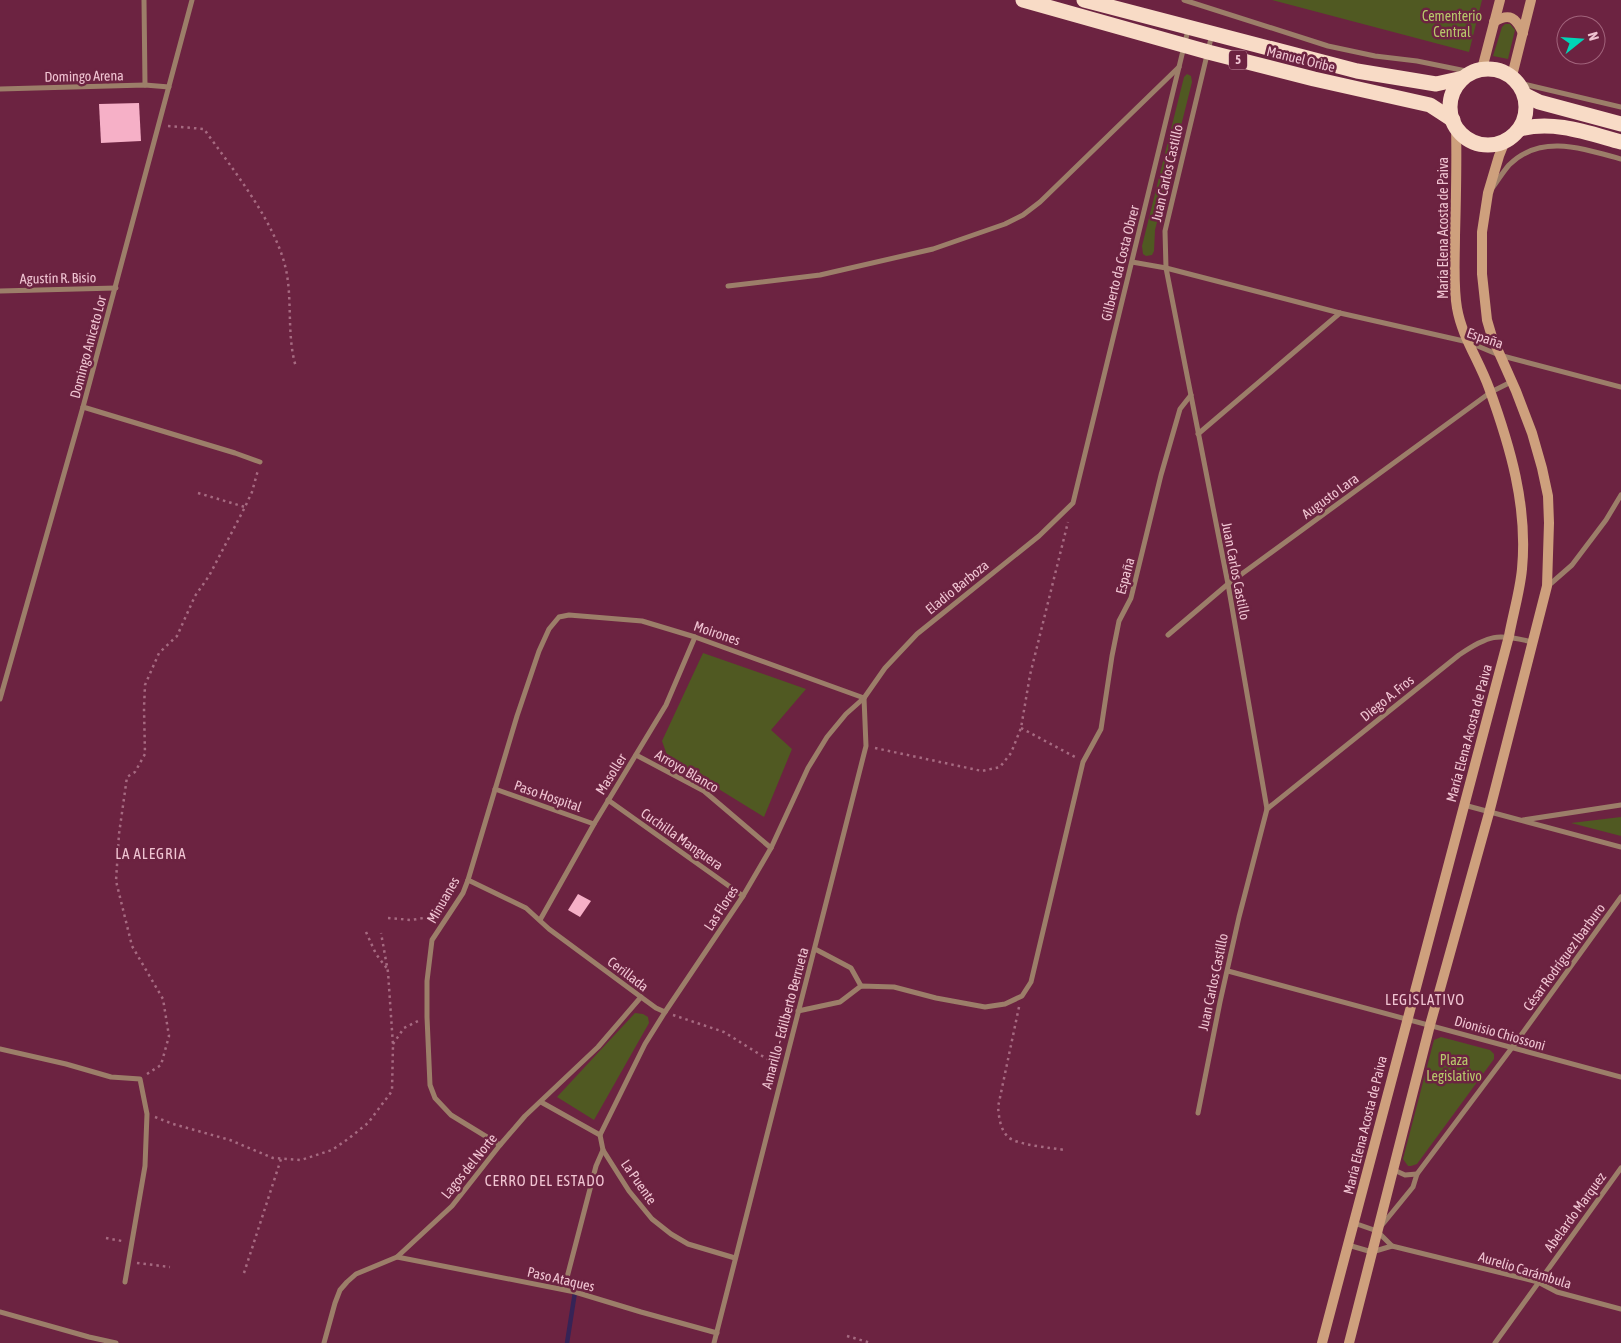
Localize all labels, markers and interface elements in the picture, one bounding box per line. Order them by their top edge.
park label: Cementerio Central [1422,8,1482,40]
north arrow [1556,15,1606,65]
text: N [1585,30,1602,42]
street label: Manuel Oribe [1265,43,1337,75]
road number: 5 [1229,50,1247,70]
street label: Domingo Arena [44,67,124,85]
street label: Juan Carlos Castillo [1148,123,1186,223]
street label: María Elena Acosta de Paiva [1435,157,1451,299]
street label: Gilberto da Costa Obrer [1098,203,1142,322]
street label: Agustín R. Bisio [20,269,96,287]
street label: Domingo Aniceto Lor [67,293,110,400]
street label: España [1465,324,1505,352]
street label: Augusto Lara [1299,470,1361,522]
street label: Juan Carlos Castillo [1219,521,1253,621]
street label: España [1112,556,1138,596]
street label: Eladio Barboza [922,557,992,617]
street label: Moirones [692,618,742,648]
street label: María Elena Acosta de Paiva [1443,662,1495,804]
street label: Diego A. Fros [1357,672,1417,724]
street label: Arroyo Blanco [652,746,722,796]
street label: Masoller [592,750,630,797]
street label: Paso Hospital [512,777,584,815]
street label: Cuchilla Manguera [638,805,726,873]
district label: LA ALEGRIA [115,845,187,862]
street label: Minuanes [423,874,463,926]
street label: Las Flores [701,883,741,933]
street label: César Rodríguez Ibarburo [1520,900,1608,1014]
street label: Juan Carlos Castillo [1195,932,1231,1032]
street label: Amarillo - Edilberto Berrueta [758,946,812,1090]
street label: Cerillada [604,953,652,995]
district label: LEGISLATIVO [1385,991,1465,1008]
street label: Dionisio Chiossoni [1453,1012,1547,1054]
park label: Plaza Legislativo [1426,1052,1482,1084]
street label: María Elena Acosta de Paiva [1340,1054,1390,1196]
street label: Lagos del Norte [438,1130,500,1202]
street label: La Puente [618,1157,660,1207]
street label: Abelardo Marquez [1541,1169,1609,1255]
district label: CERRO DEL ESTADO [485,1172,605,1189]
street label: Aurelio Carámbula [1477,1248,1573,1292]
street label: Paso Ataques [526,1263,596,1295]

